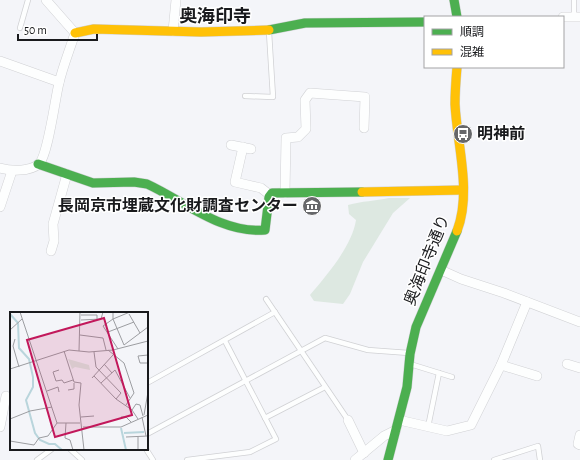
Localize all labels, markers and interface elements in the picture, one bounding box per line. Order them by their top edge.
district label: 奥海印寺 [179,6,251,26]
scale bar [18,16,97,42]
legend [424,16,564,68]
text: 50 m [24,24,47,36]
text: 順調 [460,26,484,38]
text: 混雑 [460,45,484,58]
bus stop icon: 明神前 [452,123,474,145]
place label: 明神前 [477,124,525,142]
museum icon: 長岡京市埋蔵文化財調査センター [301,195,323,217]
place label: 長岡京市埋蔵文化財調査センター [58,197,298,214]
street label: 奥海印寺通り [401,212,452,308]
inset map [10,312,148,450]

